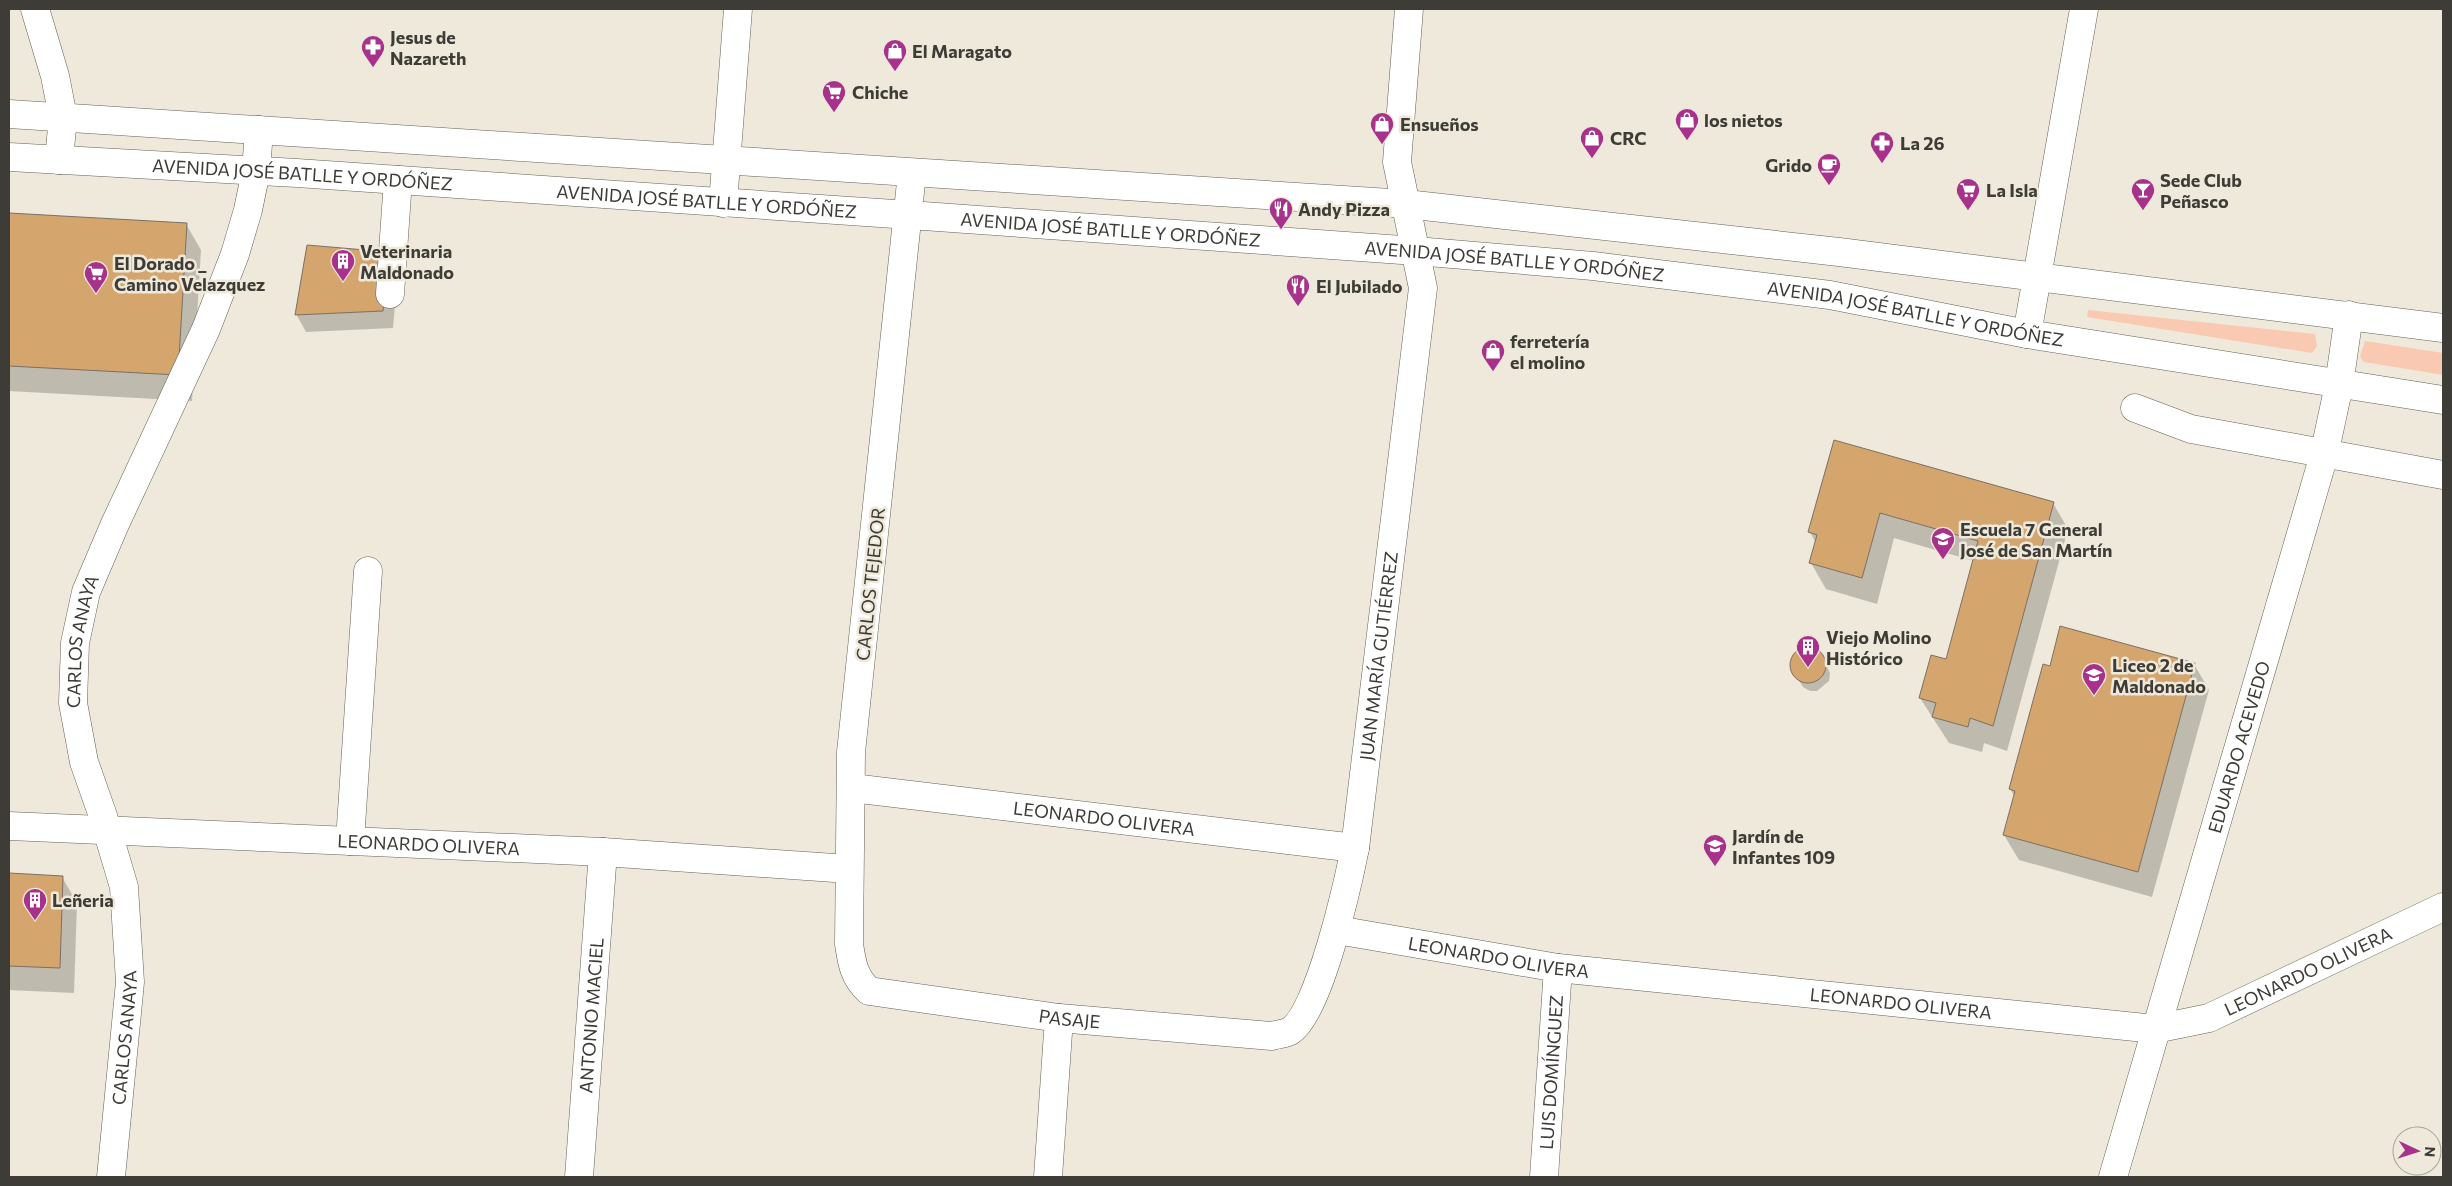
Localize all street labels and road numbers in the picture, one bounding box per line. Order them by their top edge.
street label: AVENIDA JOSÉ BATLLE Y ORDÓÑEZ [152,154,454,195]
street label: AVENIDA JOSÉ BATLLE Y ORDÓÑEZ [556,180,858,222]
street label: AVENIDA JOSÉ BATLLE Y ORDÓÑEZ [960,208,1262,251]
street label: AVENIDA JOSÉ BATLLE Y ORDÓÑEZ [1364,236,1666,286]
street label: AVENIDA JOSÉ BATLLE Y ORDÓÑEZ [1766,276,2065,351]
street label: CARLOS TEJEDOR [851,506,889,662]
street label: JUAN MARÍA GUTIÉRREZ [1355,550,1402,762]
street label: CARLOS ANAYA [62,571,103,708]
street label: EDUARDO ACEVEDO [2203,658,2274,836]
street label: LEONARDO OLIVERA [1012,796,1196,840]
street label: LEONARDO OLIVERA [337,829,520,859]
street label: LEONARDO OLIVERA [2221,922,2395,1020]
street label: LEONARDO OLIVERA [1407,931,1590,982]
street label: ANTONIO MACIEL [574,937,608,1094]
street label: CARLOS ANAYA [107,970,141,1106]
street label: LEONARDO OLIVERA [1809,983,1993,1023]
street label: LUIS DOMÍNGUEZ [1535,994,1567,1150]
street label: PASAJE [1037,1004,1101,1032]

